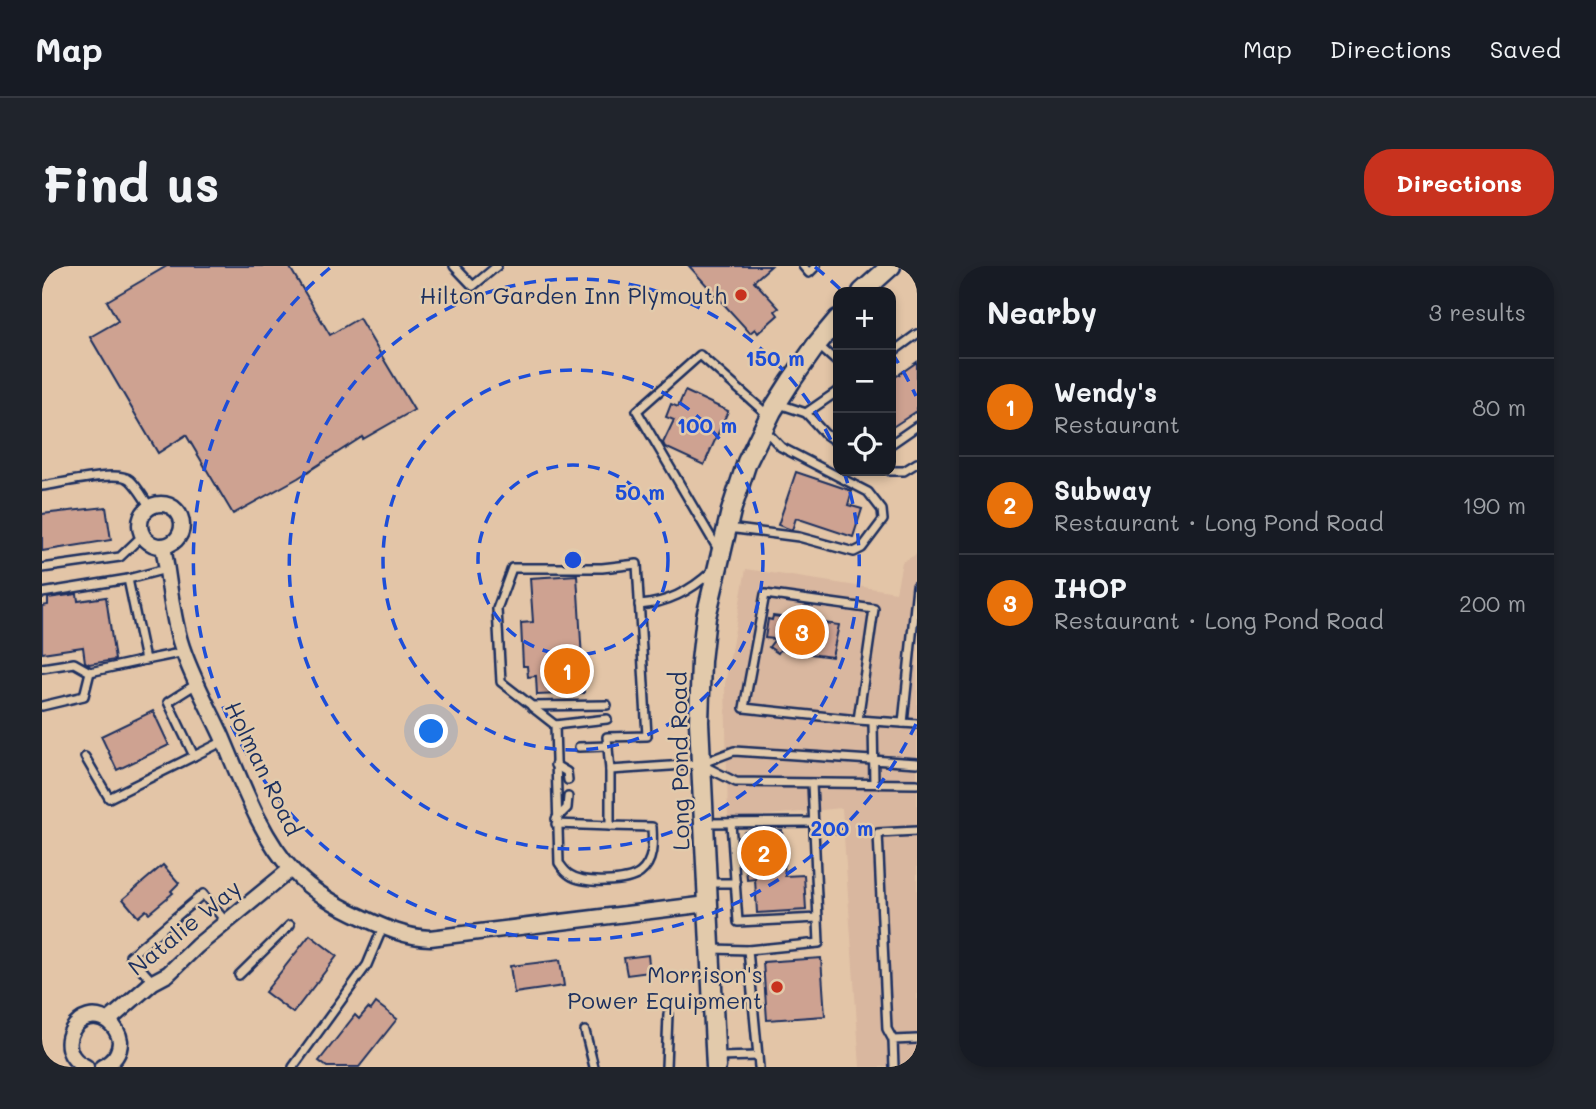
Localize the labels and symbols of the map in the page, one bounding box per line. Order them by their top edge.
place label: Hilton Garden Inn Plymouth [420,280,727,310]
marker: Hilton Garden Inn Plymouth [733,287,749,303]
text: 150 m [745,344,805,371]
text: 100 m [677,411,737,438]
text: 50 m [615,478,665,505]
centre of rings [561,548,585,572]
pin: 3 [779,606,825,658]
pin: 1 [544,645,590,697]
street label: Long Pond Road [662,671,696,851]
street label: Holman Road [219,696,309,840]
your location [414,714,448,748]
text: 200 m [811,814,873,841]
pin: 2 [741,827,787,879]
street label: Natalie Way [121,872,247,982]
place label: Morrison's Power Equipment [567,959,763,1015]
marker: Morrison's Power Equipment [769,979,785,995]

